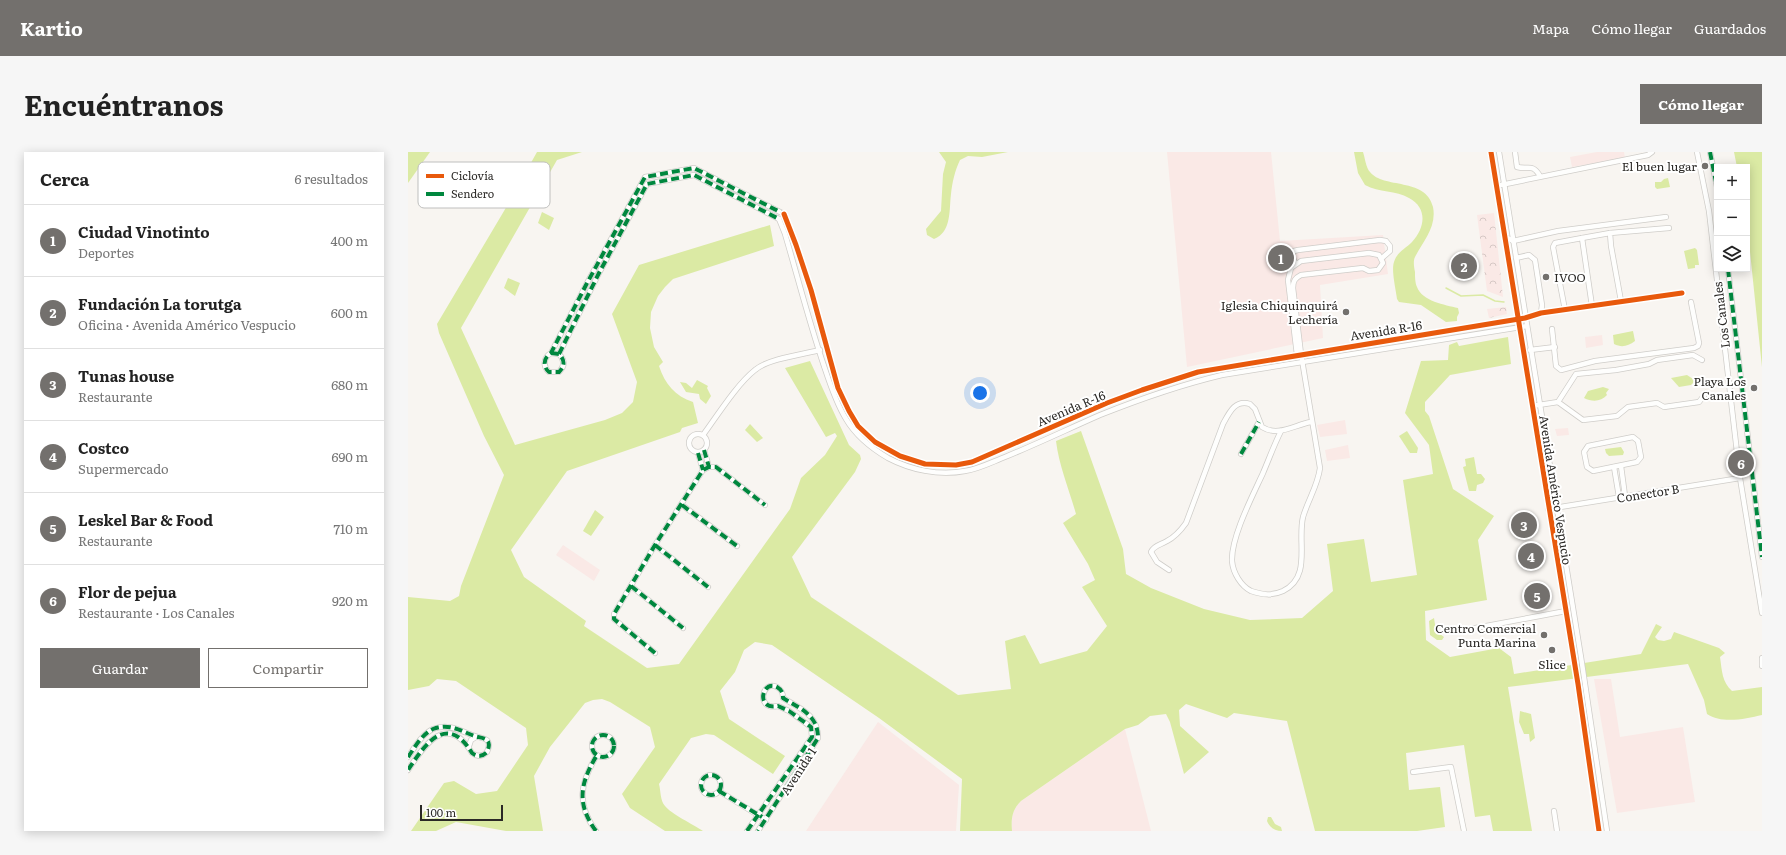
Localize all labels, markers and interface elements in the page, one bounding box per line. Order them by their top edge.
text: Kartio [20,14,83,42]
text: Mapa [1532,18,1569,38]
text: Cómo llegar [1591,18,1672,38]
text: Guardados [1694,18,1766,38]
text: Encuéntranos [24,83,223,125]
button: Cómo llegar [1640,84,1762,124]
place label: El buen lugar [1622,157,1697,175]
marker: El buen lugar [1700,161,1710,171]
legend [418,162,550,208]
map controls [1714,164,1750,272]
button: + [1714,164,1750,200]
text: Cerca [40,166,89,191]
text: Ciclovía [451,167,494,183]
text: 6 resultados [294,169,368,188]
text: Sendero [451,185,494,201]
button: − [1714,200,1750,236]
text: Ciudad Vinotinto [78,220,210,243]
text: 1 [50,231,56,250]
text: 400 m [331,231,368,250]
button: layers [1714,236,1750,272]
text: Deportes [78,243,134,262]
pin: 1 [1268,243,1294,273]
pin: 2 [1451,251,1477,281]
place label: IVOO [1554,268,1586,286]
marker: IVOO [1541,272,1551,282]
street label: Los Canales [1708,280,1734,349]
text: Fundación La torutga [78,292,242,315]
place label: Iglesia Chiquinquirá Lechería [1221,296,1339,328]
text: 2 [50,303,56,322]
text: 600 m [331,303,368,322]
marker: Iglesia Chiquinquirá Lechería [1341,307,1351,317]
text: Oficina · Avenida Américo Vespucio [78,315,296,334]
street label: Avenida R-16 [1349,315,1424,345]
text: Tunas house [78,364,174,387]
place label: Playa Los Canales [1693,372,1747,404]
text: 3 [49,375,57,394]
text: 680 m [331,375,368,394]
your location [970,383,990,403]
marker: Playa Los Canales [1749,383,1759,393]
street label: Avenida R-16 [1034,385,1108,430]
text: Restaurante [78,387,153,406]
street label: Avenida Américo Vespucio [1535,414,1577,566]
text: Costco [78,436,129,459]
text: 4 [49,447,57,466]
text: 690 m [331,447,368,466]
pin: 6 [1728,448,1754,478]
text: Supermercado [78,459,169,478]
street label: Conector B [1615,479,1681,507]
text: Leskel Bar & Food [78,508,213,531]
pin: 3 [1511,510,1537,540]
text: 5 [49,519,57,538]
text: 710 m [333,519,368,538]
text: Restaurante [78,531,153,550]
pin: 4 [1518,541,1544,571]
text: Flor de pejua [78,580,177,603]
pin: 5 [1524,581,1550,611]
text: 6 [49,591,57,610]
text: 920 m [332,591,368,610]
text: Restaurante · Los Canales [78,603,234,622]
place label: Centro Comercial Punta Marina [1435,619,1537,651]
marker: Centro Comercial Punta Marina [1539,630,1549,640]
marker: Slice [1547,645,1557,655]
button: Guardar [40,648,200,688]
button: Compartir [208,648,368,688]
place label: Slice [1538,655,1566,673]
street label: Avenida 1 [776,743,820,798]
scale bar [420,803,503,822]
text: 100 m [426,804,456,820]

